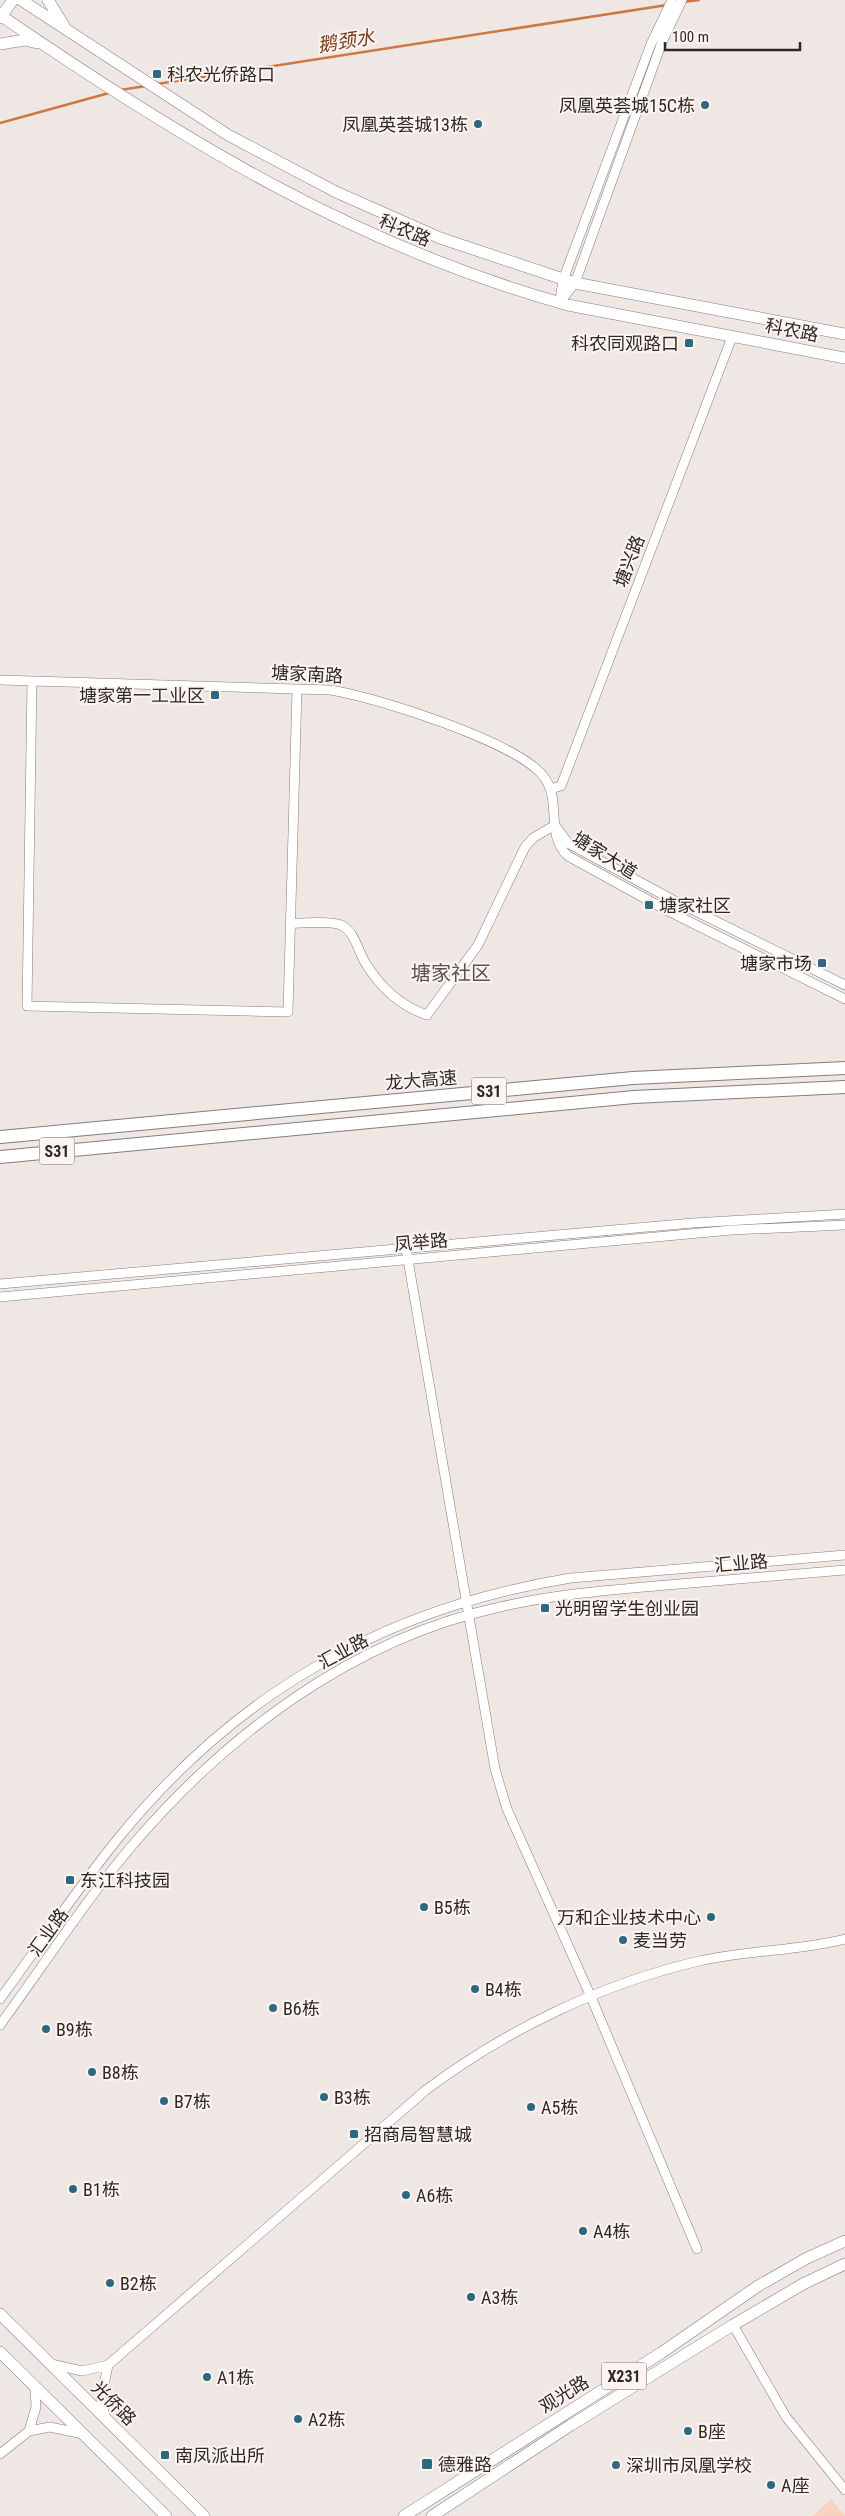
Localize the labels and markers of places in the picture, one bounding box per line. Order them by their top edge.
place label: 科农光侨路口 [167,64,275,85]
marker: 科农光侨路口 [151,68,163,80]
place label: 凤凰英荟城15C栋 [559,95,695,116]
marker: 凤凰英荟城15C栋 [699,99,711,111]
place label: 凤凰英荟城13栋 [342,114,468,135]
marker: 凤凰英荟城13栋 [472,118,484,130]
place label: 科农同观路口 [571,333,679,354]
marker: 科农同观路口 [683,337,695,349]
place label: 塘家第一工业区 [79,685,205,706]
marker: 塘家第一工业区 [209,689,221,701]
place label: 塘家社区 [659,895,731,916]
marker: 塘家社区 [643,899,655,911]
place label: 塘家市场 [740,953,812,974]
marker: 塘家市场 [816,957,828,969]
place label: 光明留学生创业园 [555,1598,699,1619]
marker: 光明留学生创业园 [539,1602,551,1614]
place label: 东江科技园 [80,1870,170,1891]
marker: 东江科技园 [64,1874,76,1886]
place label: B5栋 [434,1897,471,1918]
marker: B5栋 [418,1901,430,1913]
place label: 万和企业技术中心 [557,1907,701,1928]
marker: 万和企业技术中心 [705,1911,717,1923]
place label: 麦当劳 [633,1930,687,1951]
marker: 麦当劳 [617,1934,629,1946]
place label: B4栋 [485,1979,522,2000]
marker: B4栋 [469,1983,481,1995]
place label: B6栋 [283,1998,320,2019]
marker: B6栋 [267,2002,279,2014]
place label: B9栋 [56,2019,93,2040]
marker: B9栋 [40,2023,52,2035]
place label: B8栋 [102,2062,139,2083]
marker: B8栋 [86,2066,98,2078]
place label: B3栋 [334,2087,371,2108]
place label: B7栋 [174,2091,211,2112]
marker: B3栋 [318,2091,330,2103]
marker: B7栋 [158,2095,170,2107]
place label: A5栋 [541,2097,578,2118]
marker: A5栋 [525,2101,537,2113]
place label: 招商局智慧城 [364,2124,472,2145]
marker: 招商局智慧城 [348,2128,360,2140]
place label: B1栋 [83,2179,120,2200]
marker: B1栋 [67,2183,79,2195]
place label: A6栋 [416,2185,453,2206]
marker: A6栋 [400,2189,412,2201]
place label: A4栋 [593,2221,630,2242]
marker: A4栋 [577,2225,589,2237]
place label: B2栋 [120,2273,157,2294]
marker: B2栋 [104,2277,116,2289]
place label: A3栋 [481,2287,518,2308]
marker: A3栋 [465,2291,477,2303]
place label: A1栋 [217,2367,254,2388]
marker: A1栋 [201,2371,213,2383]
place label: A2栋 [308,2409,345,2430]
marker: A2栋 [292,2413,304,2425]
place label: B座 [698,2421,726,2442]
marker: B座 [682,2425,694,2437]
place label: 南凤派出所 [175,2445,265,2466]
marker: 南凤派出所 [159,2449,171,2461]
place label: 德雅路 [438,2454,492,2475]
place label: 深圳市凤凰学校 [626,2455,752,2476]
marker: 德雅路 [420,2457,434,2471]
marker: 深圳市凤凰学校 [610,2459,622,2471]
place label: A座 [781,2475,809,2496]
marker: A座 [765,2479,777,2491]

